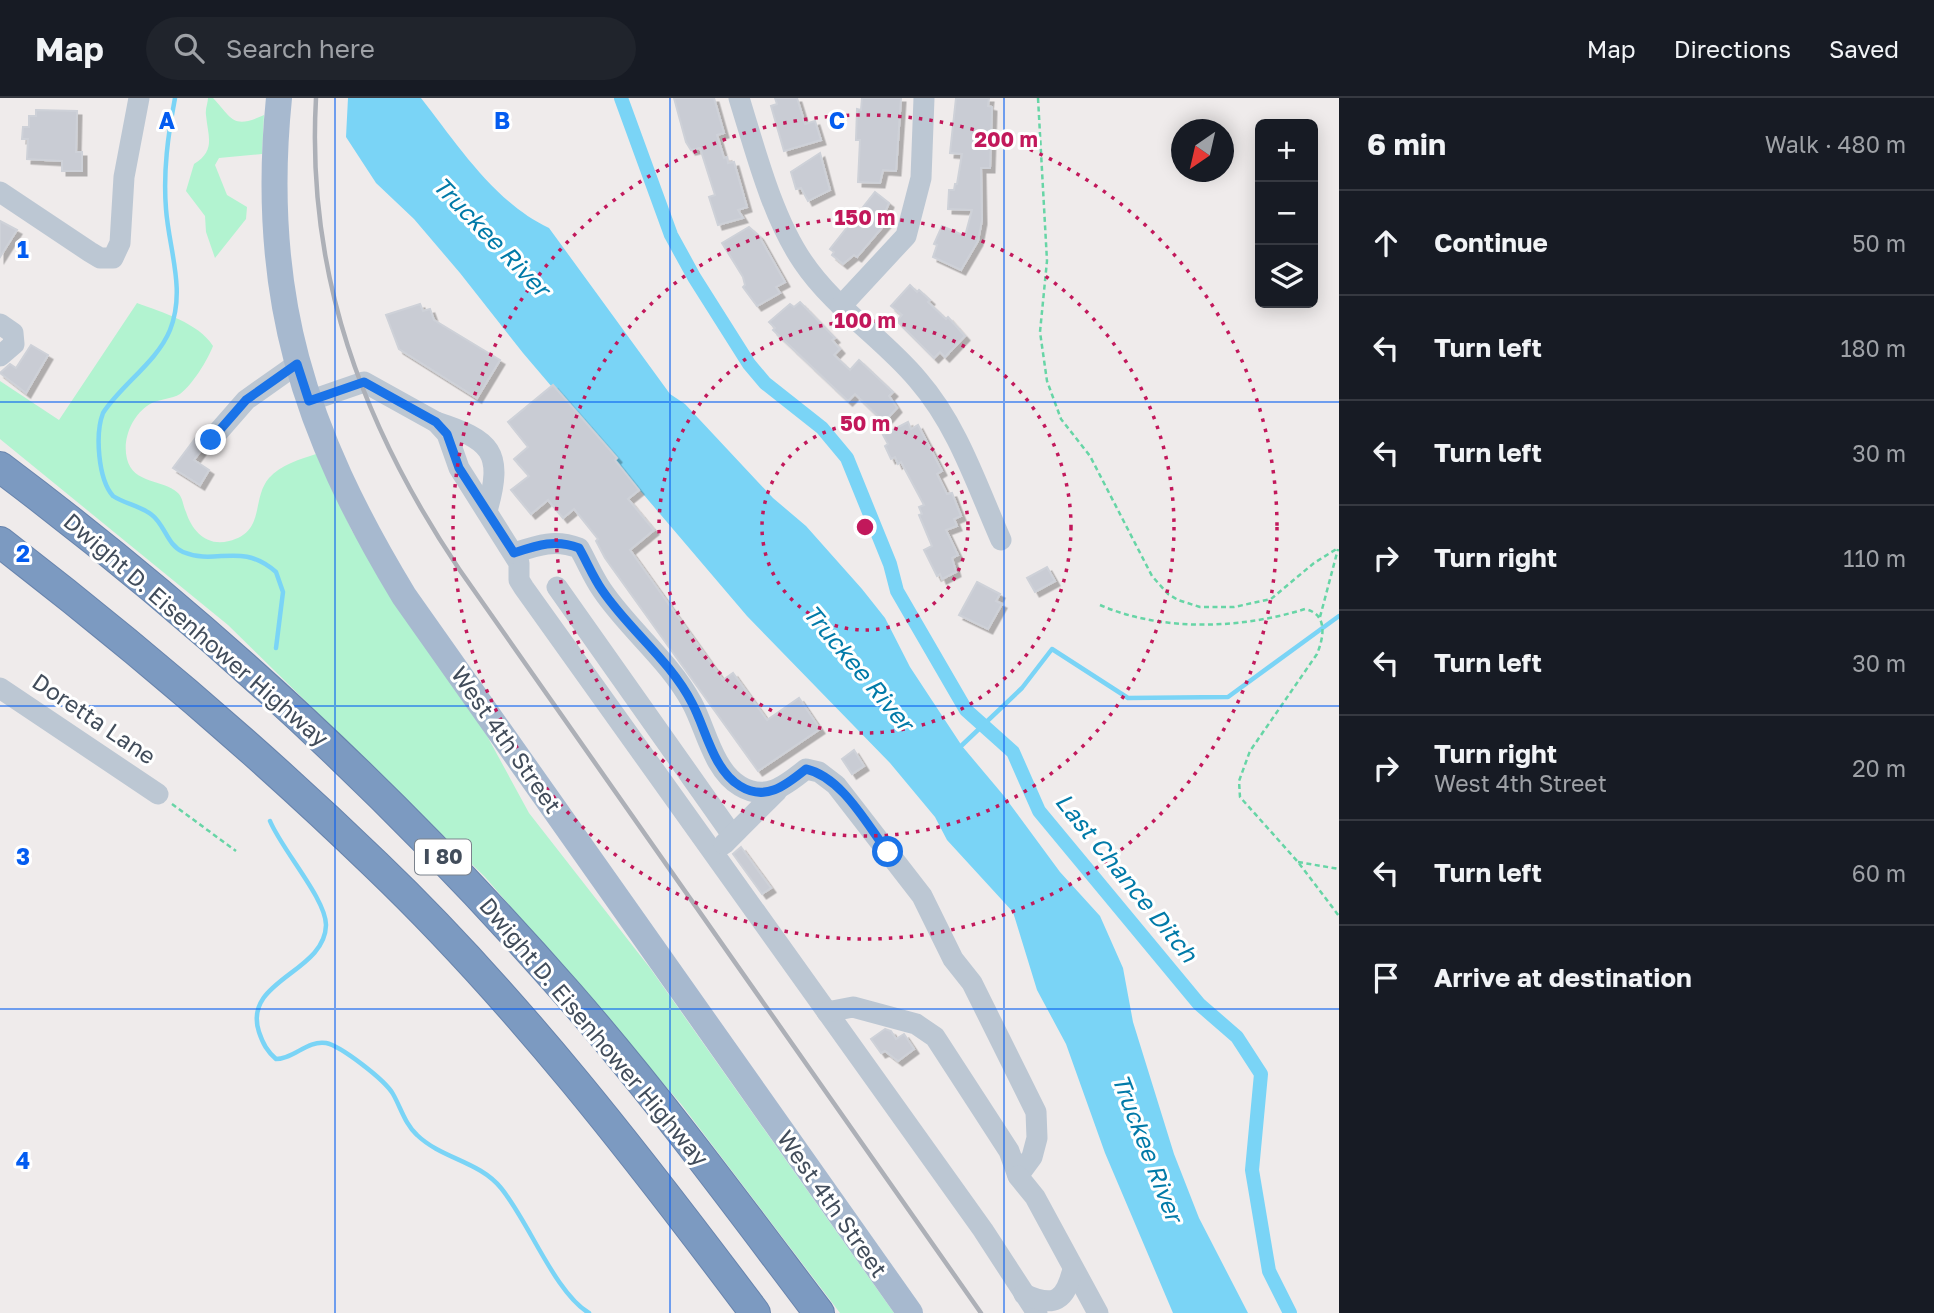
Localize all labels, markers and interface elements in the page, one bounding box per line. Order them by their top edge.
search box [146,17,636,80]
text: Map [35,29,104,68]
icon: search [170,29,208,67]
text: Search here [226,33,375,64]
text: Map [1587,34,1636,63]
text: Directions [1674,34,1791,63]
text: Saved [1829,34,1899,63]
text: A [159,106,176,134]
text: B [494,106,510,134]
text: C [829,106,845,134]
north arrow [1171,119,1234,182]
map controls [1255,119,1318,308]
button: + [1255,119,1318,182]
text: 200 m [974,126,1038,152]
text: 6 min [1367,126,1446,162]
text: Walk · 480 m [1765,130,1906,158]
water label: Truckee River [428,170,559,305]
button: − [1255,182,1318,245]
text: 150 m [835,204,895,230]
icon: ahead [1367,224,1405,262]
text: Continue [1434,227,1548,258]
text: 50 m [1852,229,1906,257]
text: 1 [17,235,29,263]
button: layers [1255,245,1318,308]
text: 100 m [834,307,896,333]
icon: left [1367,329,1405,367]
text: Turn left [1434,332,1542,363]
text: 180 m [1840,334,1906,362]
text: 50 m [840,410,890,436]
route end [195,424,226,455]
icon: left [1367,434,1405,472]
text: Turn left [1434,437,1542,468]
text: 30 m [1852,439,1906,467]
street label: Dwight D. Eisenhower Highway [59,507,335,752]
centre of rings [853,515,877,539]
text: 2 [16,539,30,567]
icon: right [1367,539,1405,577]
text: Turn right [1434,542,1557,573]
text: 110 m [1843,544,1906,572]
water label: Truckee River [798,598,923,739]
icon: left [1367,644,1405,682]
text: Turn left [1434,647,1542,678]
text: 30 m [1852,649,1906,677]
street label: West 4th Street [446,661,568,818]
street label: Doretta Lane [28,667,162,770]
text: Turn right [1434,738,1557,769]
icon: right [1367,749,1405,787]
text: 20 m [1852,754,1906,782]
text: West 4th Street [1434,769,1607,797]
water label: Last Chance Ditch [1050,787,1205,968]
route start [872,836,903,867]
road number: I 80 [415,840,471,874]
text: 3 [16,842,30,870]
icon: left [1367,854,1405,892]
text: Turn left [1434,857,1542,888]
text: 60 m [1852,859,1906,887]
street label: Dwight D. Eisenhower Highway [474,892,715,1171]
icon: arrive [1367,959,1405,997]
text: Arrive at destination [1434,962,1692,993]
water label: Truckee River [1107,1070,1191,1229]
street label: West 4th Street [772,1125,894,1282]
text: 4 [16,1146,30,1174]

